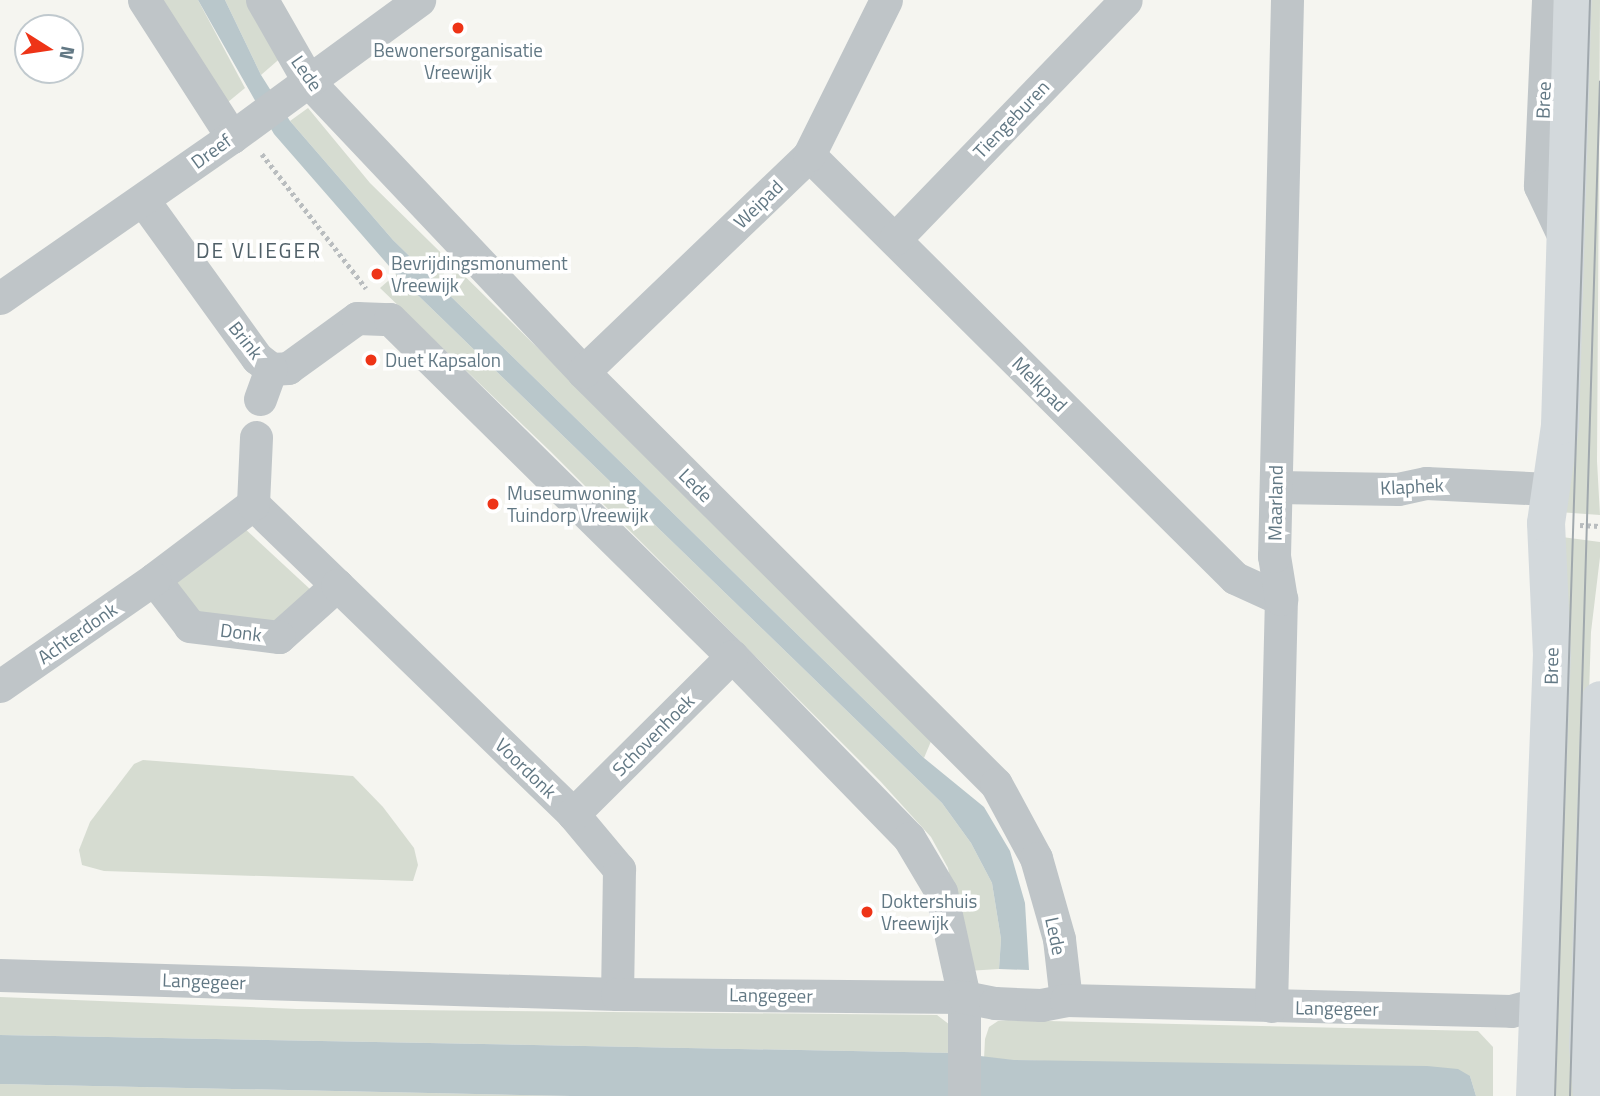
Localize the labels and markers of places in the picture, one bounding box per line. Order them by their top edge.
marker: Bewonersorganisatie Vreewijk [450,20,466,36]
place label: Bewonersorganisatie Vreewijk [373,39,543,83]
place label: Bevrijdingsmonument Vreewijk [391,252,568,296]
marker: Bevrijdingsmonument Vreewijk [369,266,385,282]
place label: Duet Kapsalon [385,349,501,371]
marker: Duet Kapsalon [363,352,379,368]
place label: Museumwoning Tuindorp Vreewijk [507,482,649,526]
marker: Museumwoning Tuindorp Vreewijk [485,496,501,512]
place label: Doktershuis Vreewijk [881,890,977,934]
marker: Doktershuis Vreewijk [859,904,875,920]

